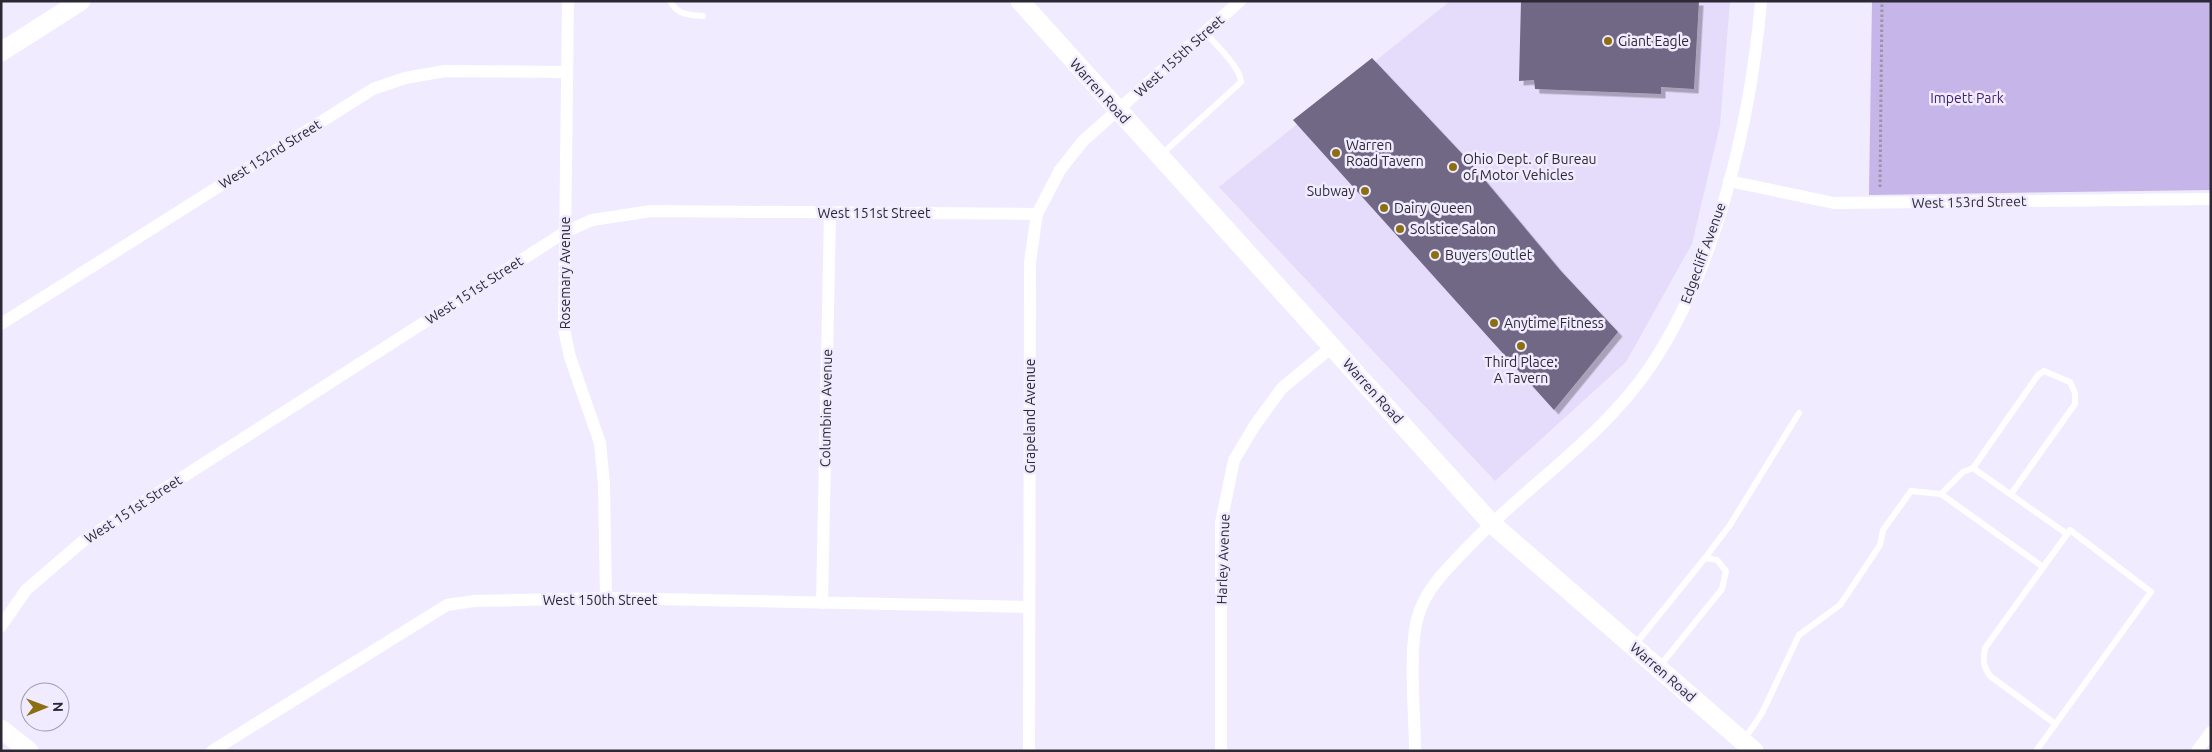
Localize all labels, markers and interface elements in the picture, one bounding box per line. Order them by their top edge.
street label: West 155th Street [1131,11,1227,100]
place label: Giant Eagle [1618,33,1689,49]
marker: Giant Eagle [1602,35,1614,47]
street label: Warren Road [1067,55,1133,127]
park label: Impett Park [1930,90,2004,106]
street label: West 152nd Street [216,116,324,192]
place label: Warren Road Tavern [1346,137,1424,169]
marker: Warren Road Tavern [1330,147,1342,159]
place label: Ohio Dept. of Bureau of Motor Vehicles [1463,151,1597,183]
marker: Ohio Dept. of Bureau of Motor Vehicles [1447,161,1459,173]
place label: Subway [1307,183,1355,199]
marker: Subway [1359,185,1371,197]
street label: West 153rd Street [1912,193,2027,211]
place label: Dairy Queen [1394,200,1472,216]
street label: Edgecliff Avenue [1677,200,1729,306]
marker: Dairy Queen [1378,202,1390,214]
street label: West 151st Street [818,205,931,221]
street label: Rosemary Avenue [557,217,573,329]
place label: Solstice Salon [1410,221,1496,237]
marker: Solstice Salon [1394,223,1406,235]
place label: Buyers Outlet [1445,247,1533,263]
marker: Buyers Outlet [1429,249,1441,261]
street label: West 151st Street [422,252,526,327]
place label: Anytime Fitness [1504,315,1604,331]
marker: Anytime Fitness [1488,317,1500,329]
marker: Third Place: A Tavern [1515,340,1527,352]
street label: Columbine Avenue [817,349,835,467]
place label: Third Place: A Tavern [1485,354,1557,386]
street label: Warren Road [1340,355,1406,427]
street label: Grapeland Avenue [1022,358,1038,474]
street label: West 151st Street [81,471,185,546]
street label: Harley Avenue [1213,513,1233,605]
street label: West 150th Street [543,592,658,608]
street label: Warren Road [1627,639,1699,705]
north arrow [20,682,70,732]
text: N [50,701,66,712]

